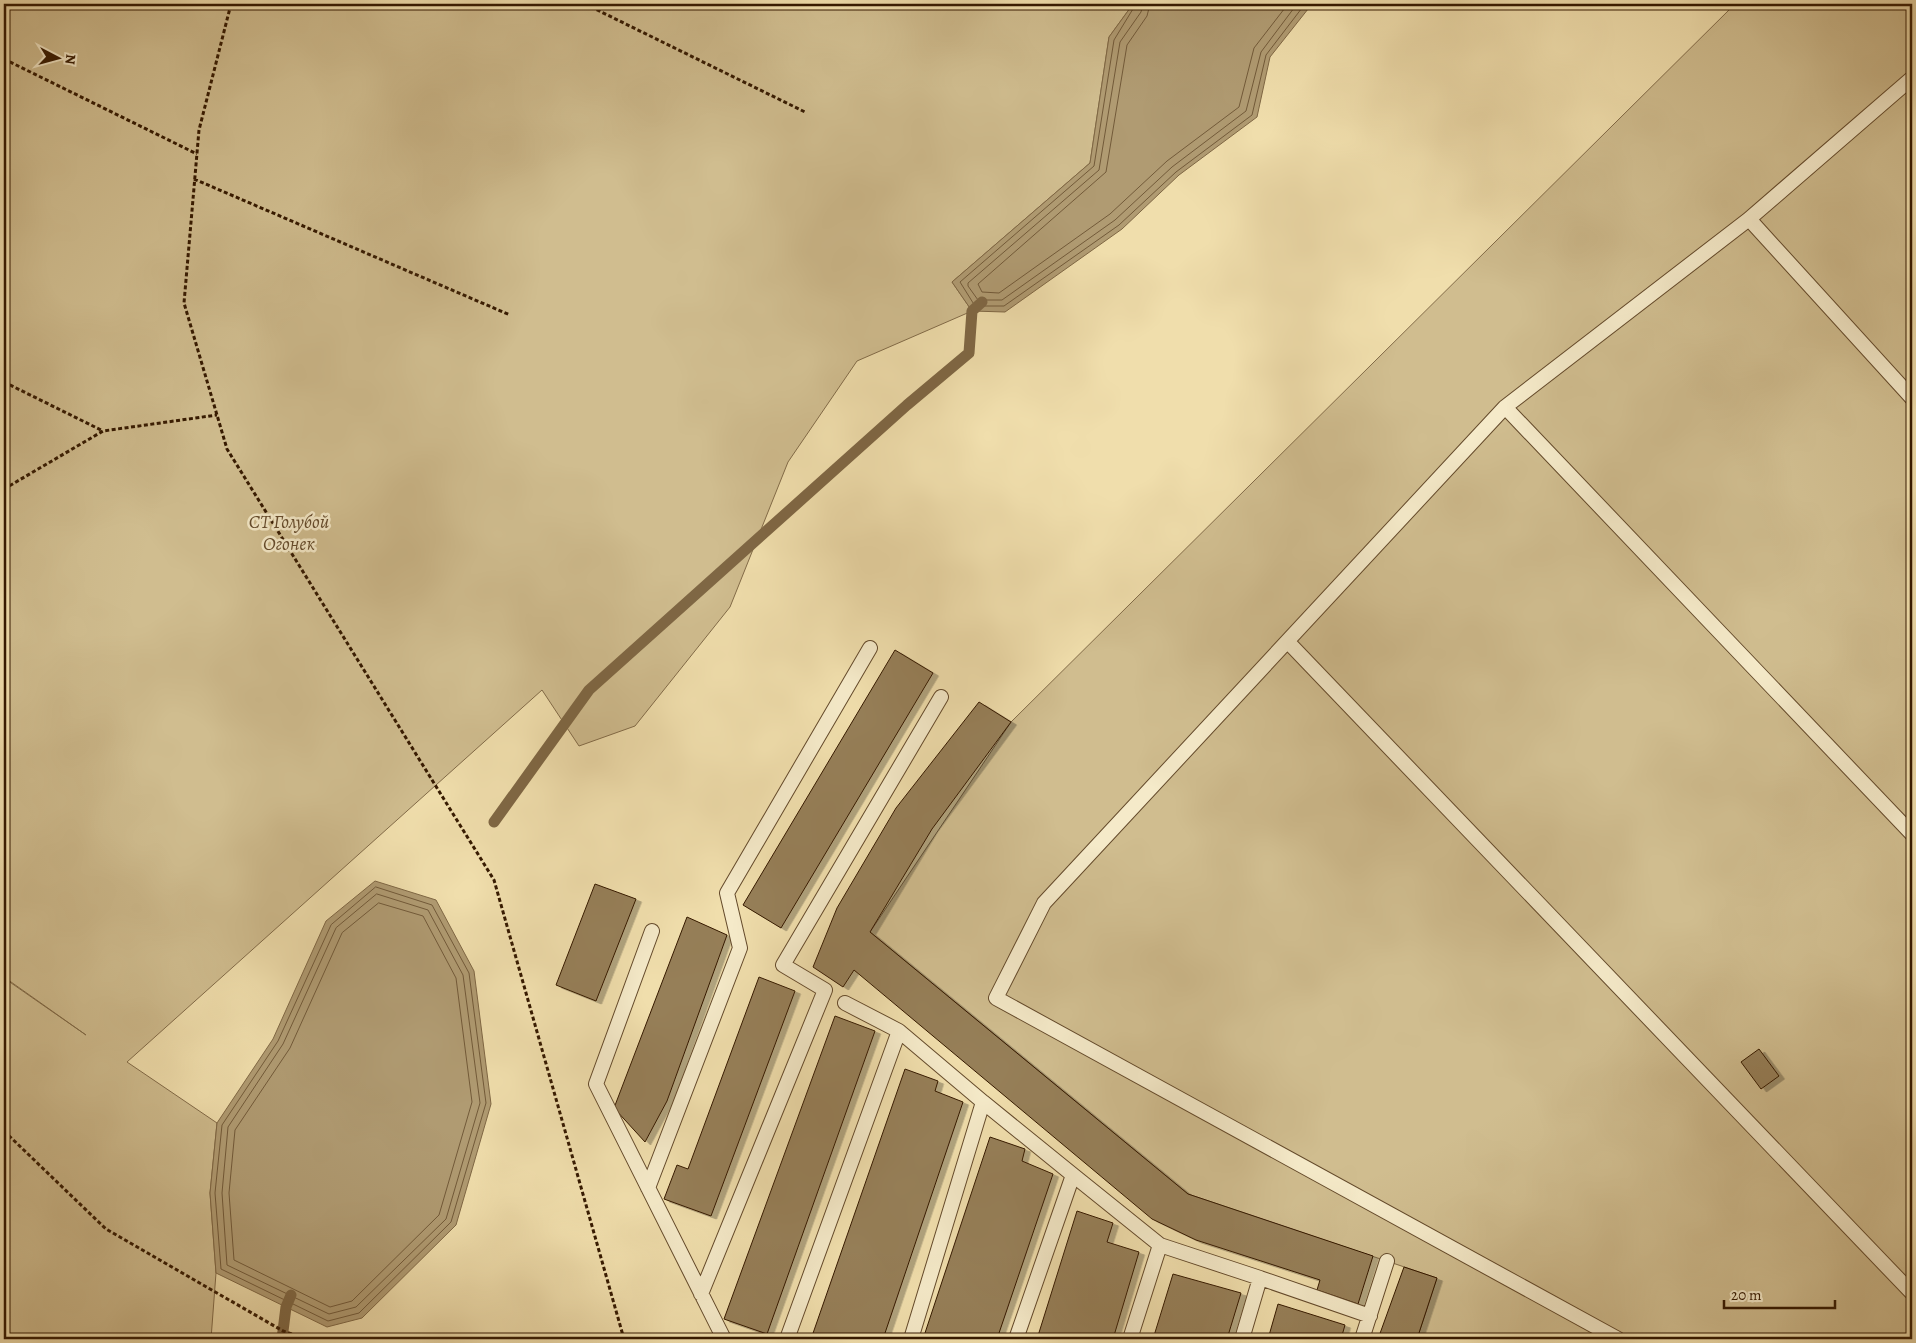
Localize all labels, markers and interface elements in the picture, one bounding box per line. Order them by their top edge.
north arrow [32,32,82,82]
text: N [60,53,80,65]
park label: СТ Голубой Огонек [249,509,329,557]
scale bar [1724,1278,1835,1310]
text: 20 m [1731,1285,1762,1305]

